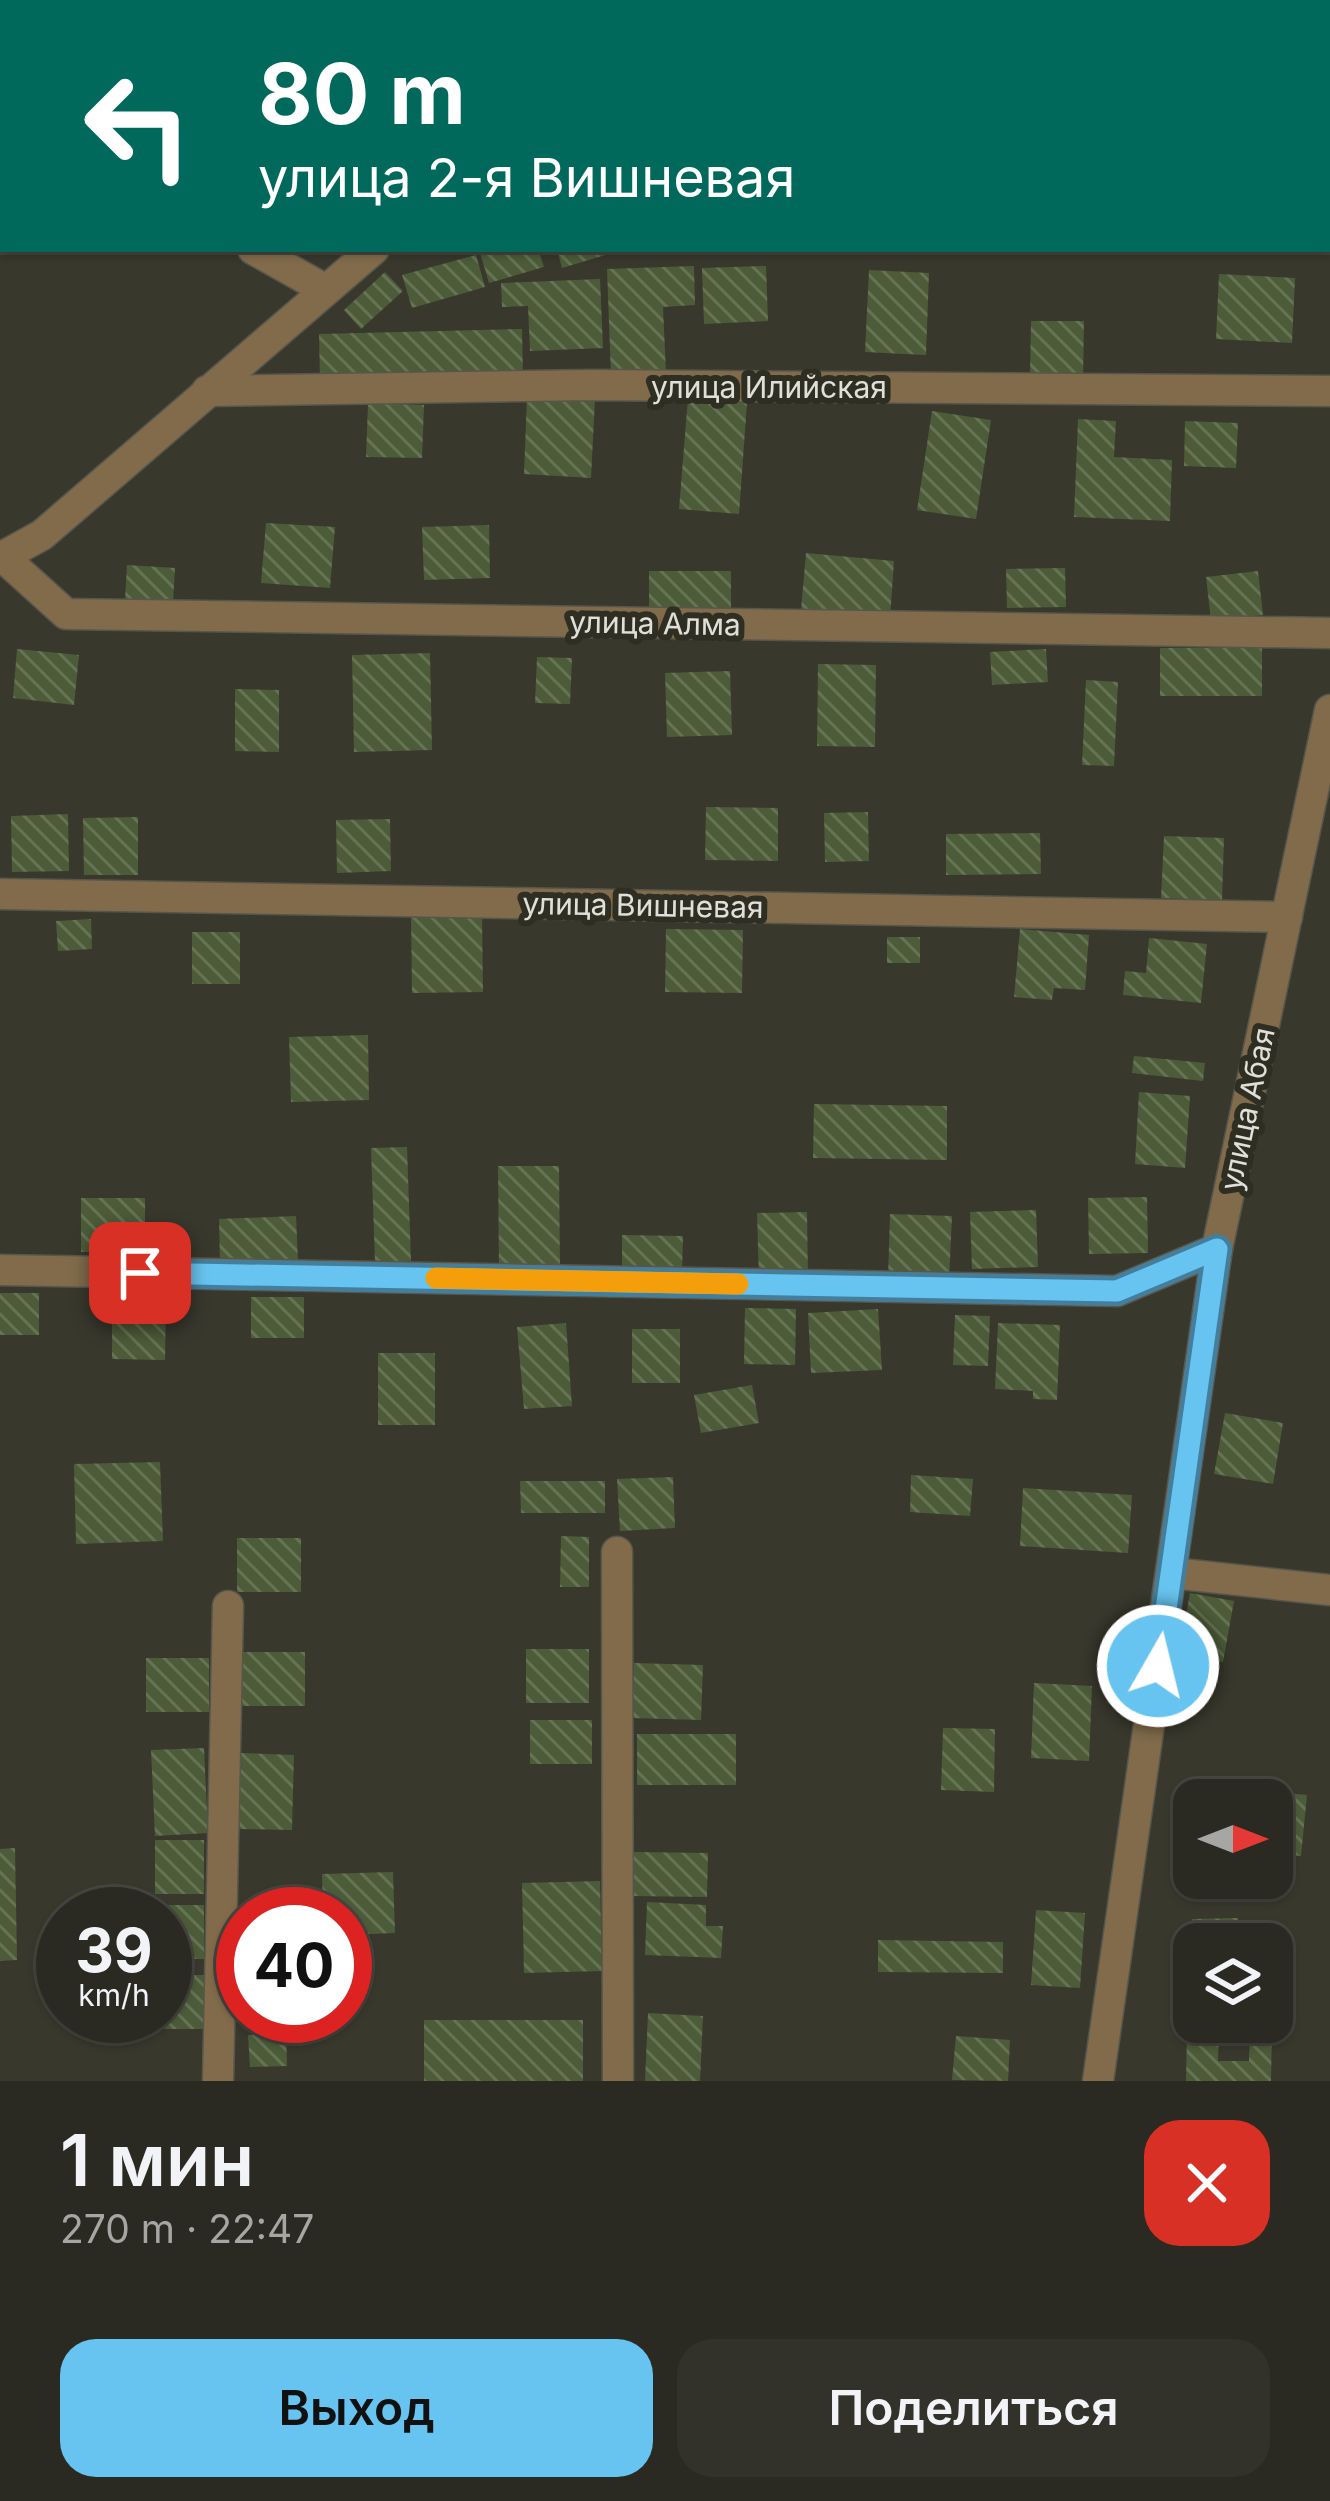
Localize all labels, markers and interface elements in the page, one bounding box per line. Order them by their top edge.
text: 80 m [258,43,466,144]
icon: left [60,48,216,204]
text: улица 2-я Вишневая [258,145,795,210]
street label: улица Илийская [651,369,887,405]
street label: улица Алма [569,604,741,642]
street label: улица Вишневая [522,885,764,925]
street label: улица Абая [1212,1024,1282,1194]
pin [89,1222,191,1324]
icon: arrive [107,1240,173,1306]
position arrow [1095,1603,1221,1729]
north arrow [1173,1779,1293,1899]
map controls [1173,1779,1293,2043]
speed limit sign: 40 [216,1887,372,2043]
text: 39 [75,1914,153,1986]
button: layers [1173,1923,1293,2043]
text: km/h [78,1977,150,2013]
text: 1 мин [60,2116,254,2203]
button: close [1144,2120,1270,2246]
text: 270 m · 22:47 [60,2205,314,2252]
button: Выход [60,2339,653,2477]
button: Поделиться [677,2339,1270,2477]

